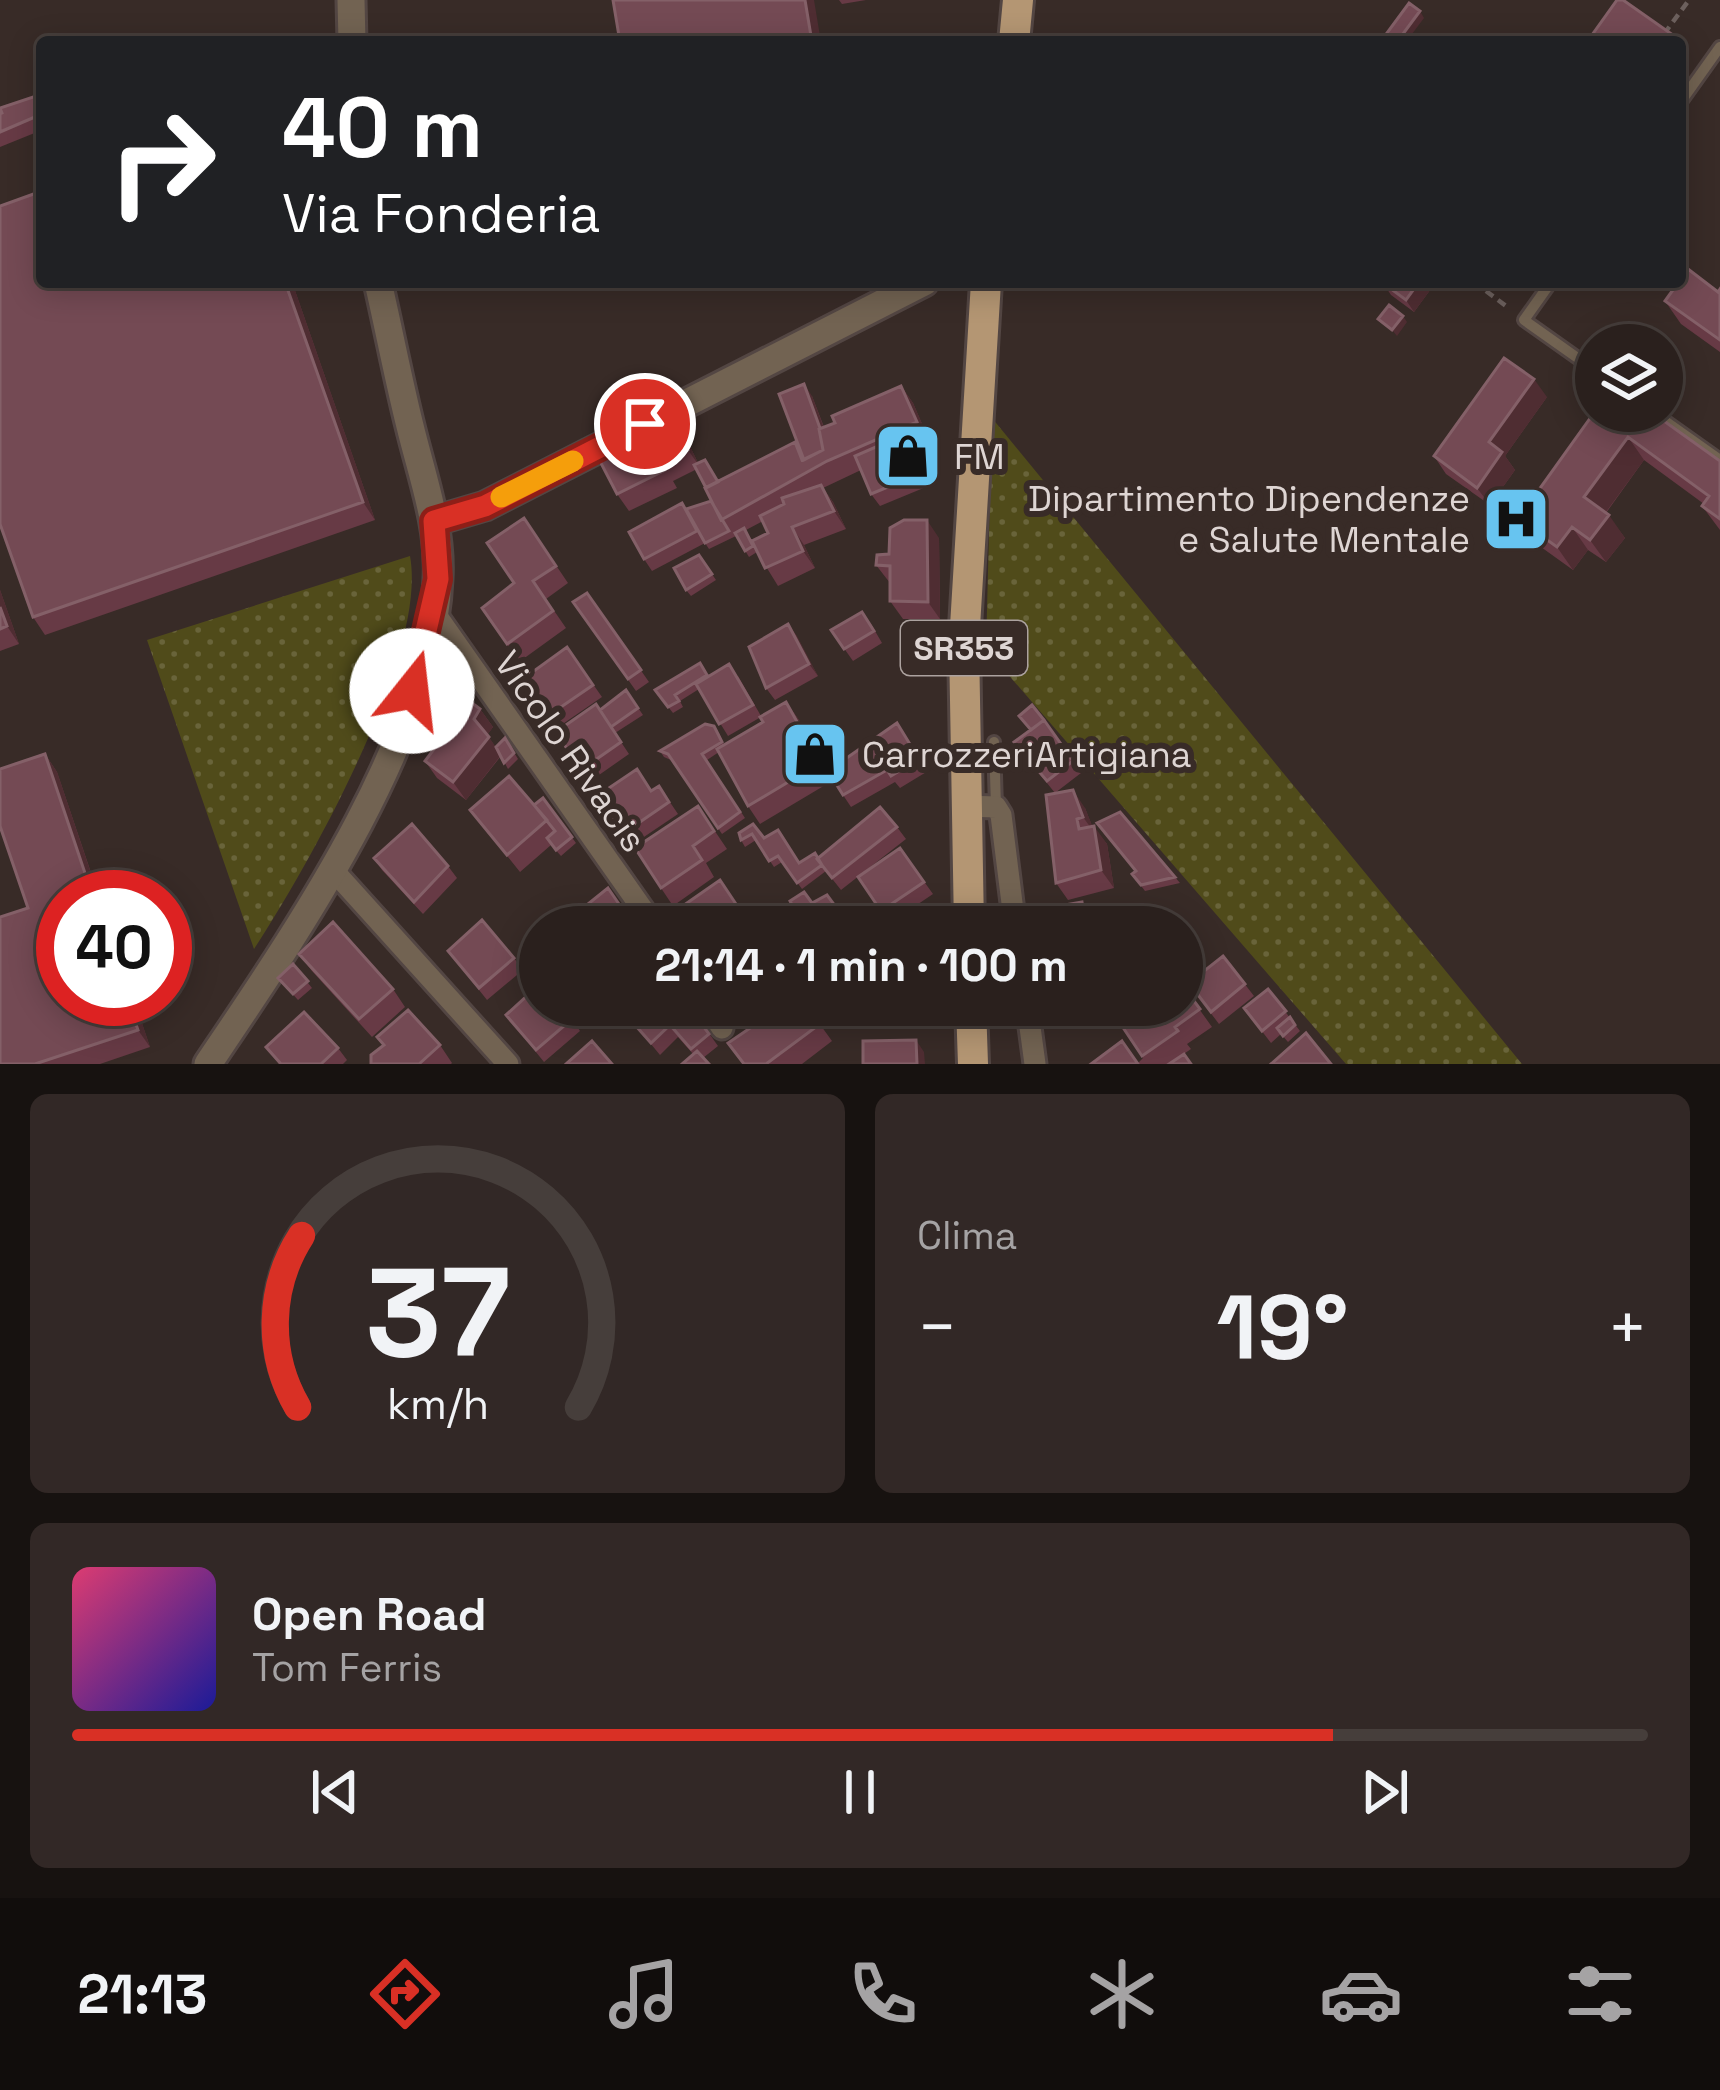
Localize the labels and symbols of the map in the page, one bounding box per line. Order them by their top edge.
pin [594,373,696,475]
shop icon: FM [873,421,943,491]
place label: FM [954,434,1005,480]
place label: Dipartimento Dipendenze e Salute Mentale [1028,476,1470,563]
hospital icon: Dipartimento Dipendenze e Salute Mentale [1481,484,1551,554]
road number: SR353 [901,621,1027,675]
position arrow [349,628,475,754]
street label: Vicolo Rivacis [484,642,656,861]
shop icon: CarrozzeriArtigiana [780,719,850,789]
place label: CarrozzeriArtigiana [862,732,1191,778]
speed limit sign: 40 [36,870,192,1026]

